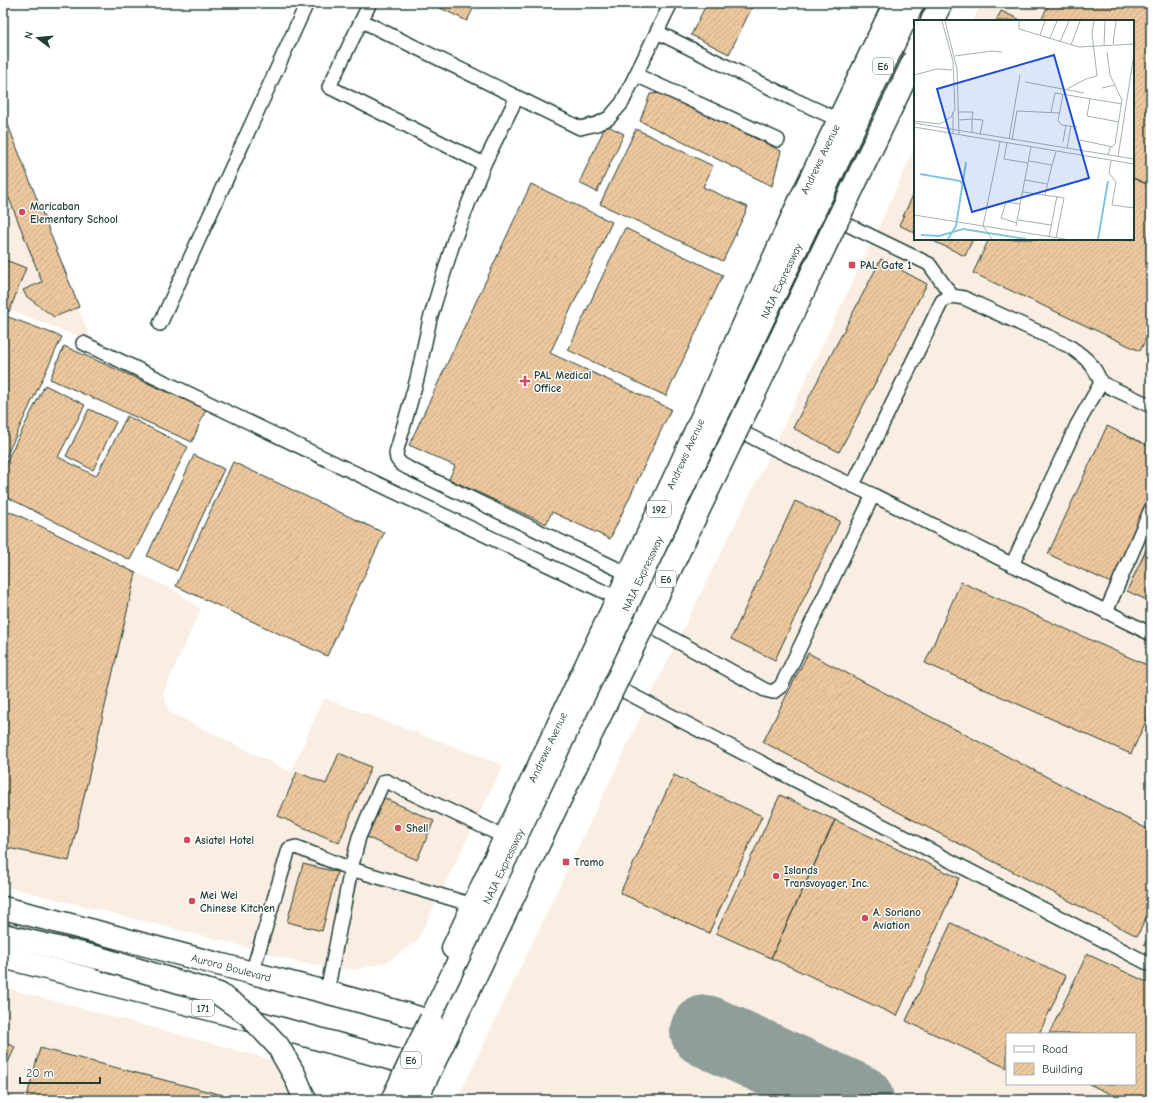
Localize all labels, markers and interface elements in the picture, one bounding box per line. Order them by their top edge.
north arrow [18,18,58,58]
inset map [914,20,1134,240]
text: N [22,30,36,41]
road number: E6 [873,58,893,74]
street label: Andrews Avenue [798,122,843,197]
place label: Maricaban Elementary School [30,200,118,226]
marker: Maricaban Elementary School [17,207,27,217]
street label: NAIA Expressway [758,241,805,321]
place label: PAL Gate 1 [860,259,912,272]
marker: PAL Gate 1 [847,260,857,270]
place label: PAL Medical Office [534,369,591,395]
marker: PAL Medical Office [519,375,531,387]
street label: Andrews Avenue [664,416,708,492]
road number: 192 [647,501,671,517]
street label: NAIA Expressway [619,534,666,613]
road number: E6 [656,571,676,587]
street label: Andrews Avenue [526,710,570,785]
place label: Shell [406,822,428,835]
marker: Shell [393,823,403,833]
street label: NAIA Expressway [481,827,527,906]
place label: Asiatel Hotel [195,834,254,847]
marker: Asiatel Hotel [182,835,192,845]
place label: Tramo [574,856,604,869]
marker: Tramo [561,857,571,867]
place label: Islands Transvoyager, Inc. [784,864,869,890]
marker: Islands Transvoyager, Inc. [771,871,781,881]
place label: Mei Wei Chinese Kitchen [200,889,275,915]
marker: Mei Wei Chinese Kitchen [187,896,197,906]
place label: A. Soriano Aviation [873,906,921,932]
marker: A. Soriano Aviation [860,913,870,923]
street label: Aurora Boulevard [190,951,273,985]
road number: 171 [192,1000,214,1016]
legend [1006,1033,1136,1085]
text: Road [1042,1042,1068,1056]
road number: E6 [401,1052,421,1068]
scale bar [20,1059,100,1085]
text: Building [1042,1062,1083,1076]
text: 20 m [26,1066,54,1080]

